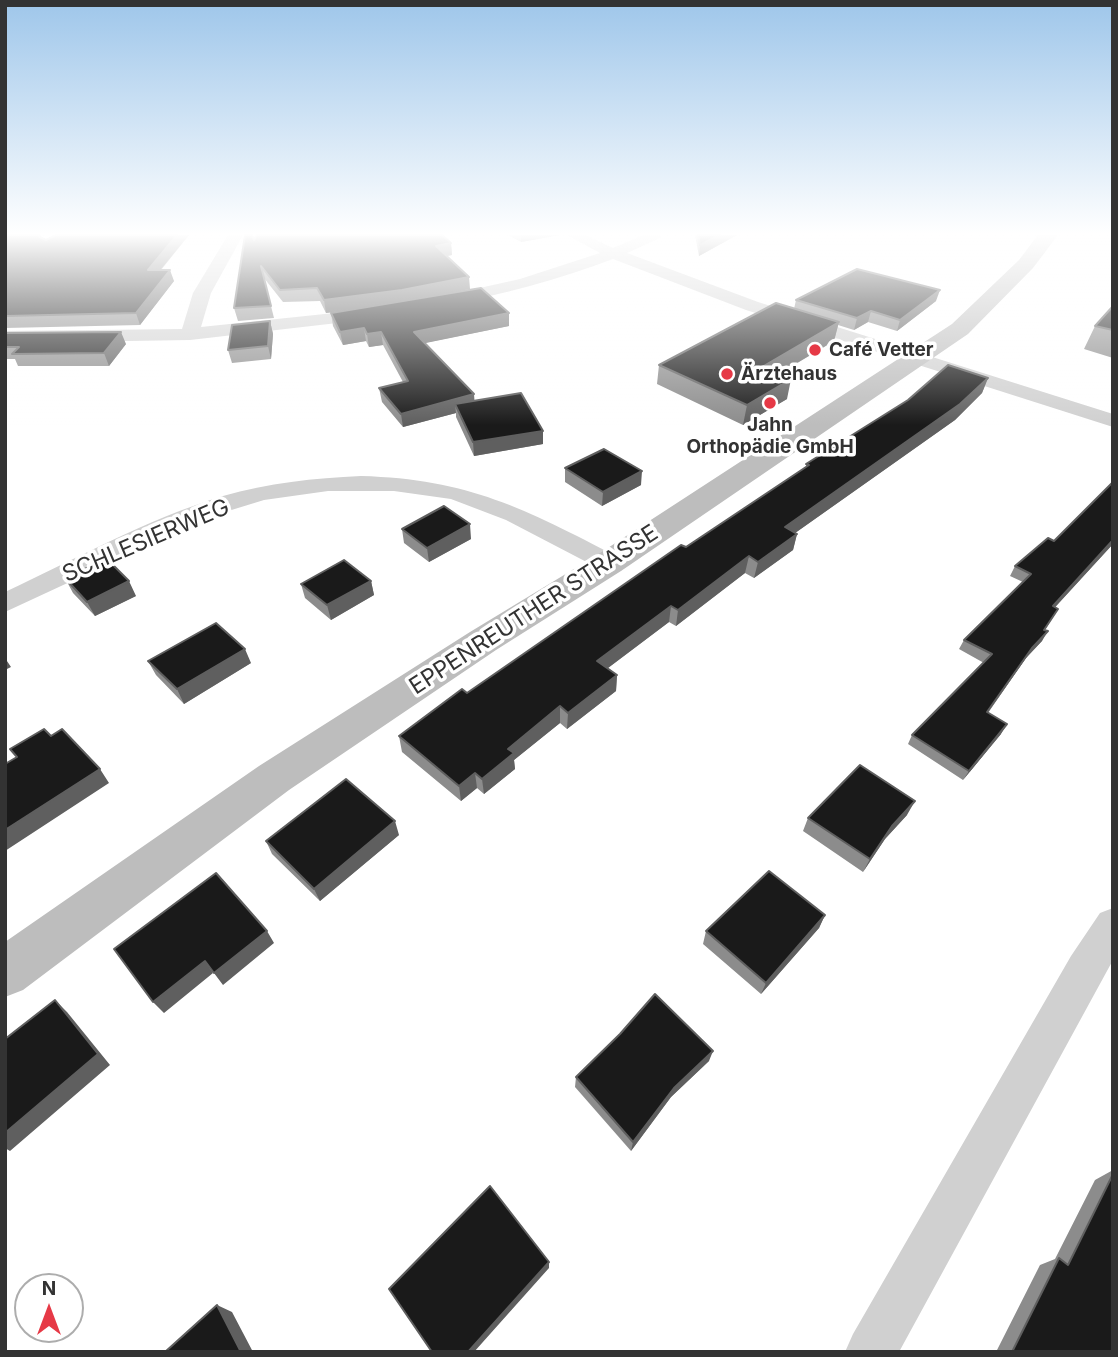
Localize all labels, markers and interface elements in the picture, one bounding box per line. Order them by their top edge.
place label: Café Vetter [829,339,934,361]
marker: Café Vetter [807,342,823,358]
place label: Ärztehaus [741,363,837,385]
marker: Ärztehaus [719,366,735,382]
marker: Jahn Orthopädie GmbH [762,395,778,411]
place label: Jahn Orthopädie GmbH [686,414,854,458]
street label: SCHLESIERWEG [58,493,234,589]
street label: EPPENREUTHER STRASSE [405,519,663,701]
north arrow [14,1273,84,1343]
text: N [42,1277,56,1300]

